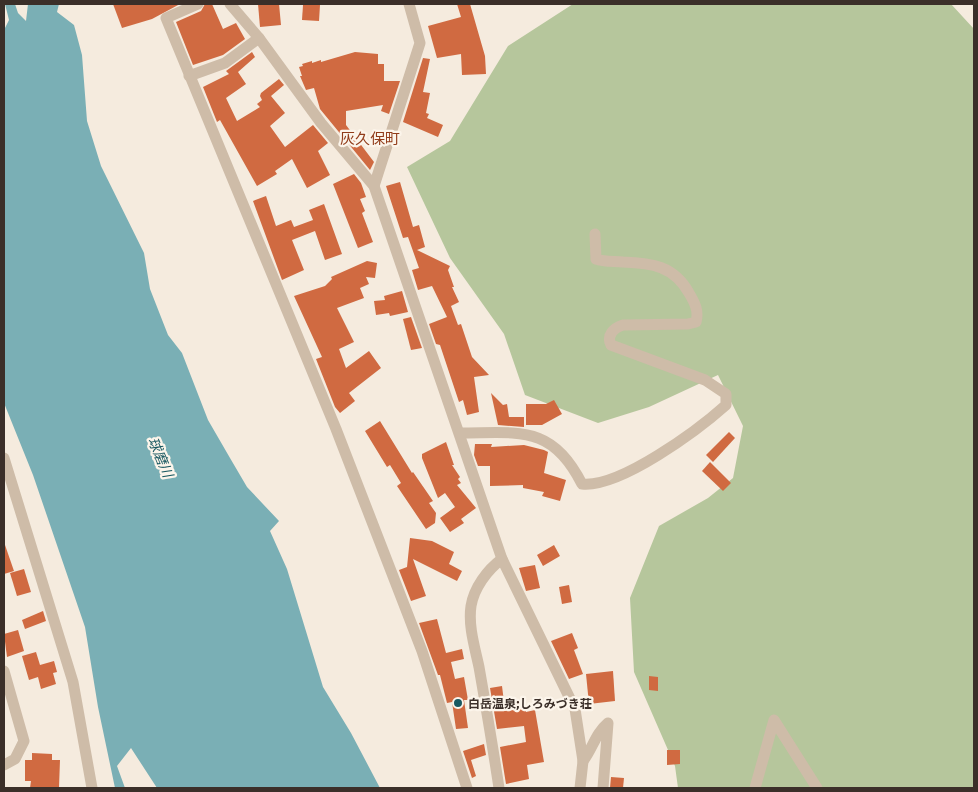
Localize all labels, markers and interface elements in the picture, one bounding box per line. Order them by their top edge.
district label: 灰久保町 [340,129,400,147]
water label: 球磨川 [145,434,178,481]
place label: 白岳温泉;しろみづき荘 [468,696,592,711]
marker: 白岳温泉;しろみづき荘 [452,697,464,709]

